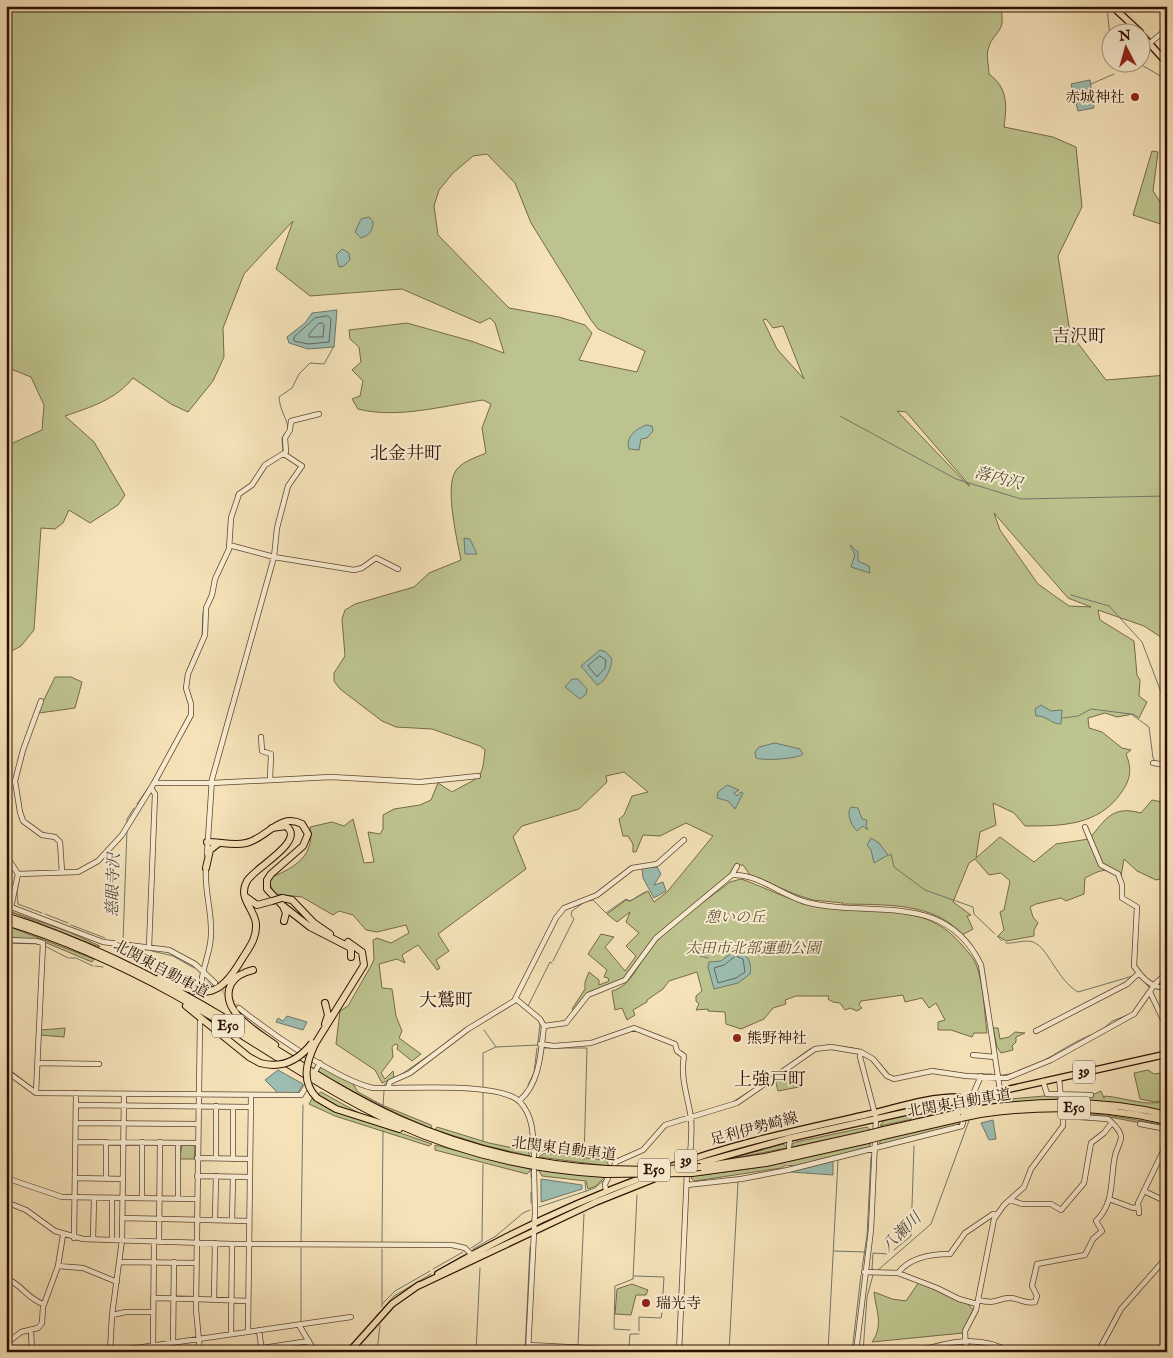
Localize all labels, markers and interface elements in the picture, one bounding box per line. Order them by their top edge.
north arrow [1100,22,1150,72]
text: N [1117,26,1132,46]
place label: 赤城神社 [1065,88,1125,107]
marker: 赤城神社 [1129,91,1141,103]
district label: 吉沢町 [1052,326,1106,349]
district label: 北金井町 [370,443,442,466]
water label: 落内沢 [972,463,1026,495]
water label: 慈眼寺沢 [103,851,125,917]
park label: 憩いの丘 [705,908,766,927]
street label: 北関東自動車道 [110,936,212,1002]
park label: 太田市北部運動公園 [685,939,823,958]
district label: 大鷲町 [419,990,473,1013]
road number: E50 [212,1014,244,1038]
place label: 熊野神社 [747,1029,807,1048]
marker: 熊野神社 [731,1032,743,1044]
road number: 39 [1073,1060,1095,1084]
district label: 上強戸町 [734,1069,806,1092]
street label: 北関東自動車道 [906,1085,1012,1121]
road number: E50 [1058,1096,1090,1120]
street label: 足利伊勢崎線 [708,1108,800,1150]
street label: 北関東自動車道 [511,1133,617,1165]
road number: 39 [675,1150,697,1172]
road number: E50 [638,1158,670,1182]
water label: 八瀬川 [878,1208,927,1257]
place label: 瑞光寺 [656,1294,701,1313]
marker: 瑞光寺 [640,1297,652,1309]

